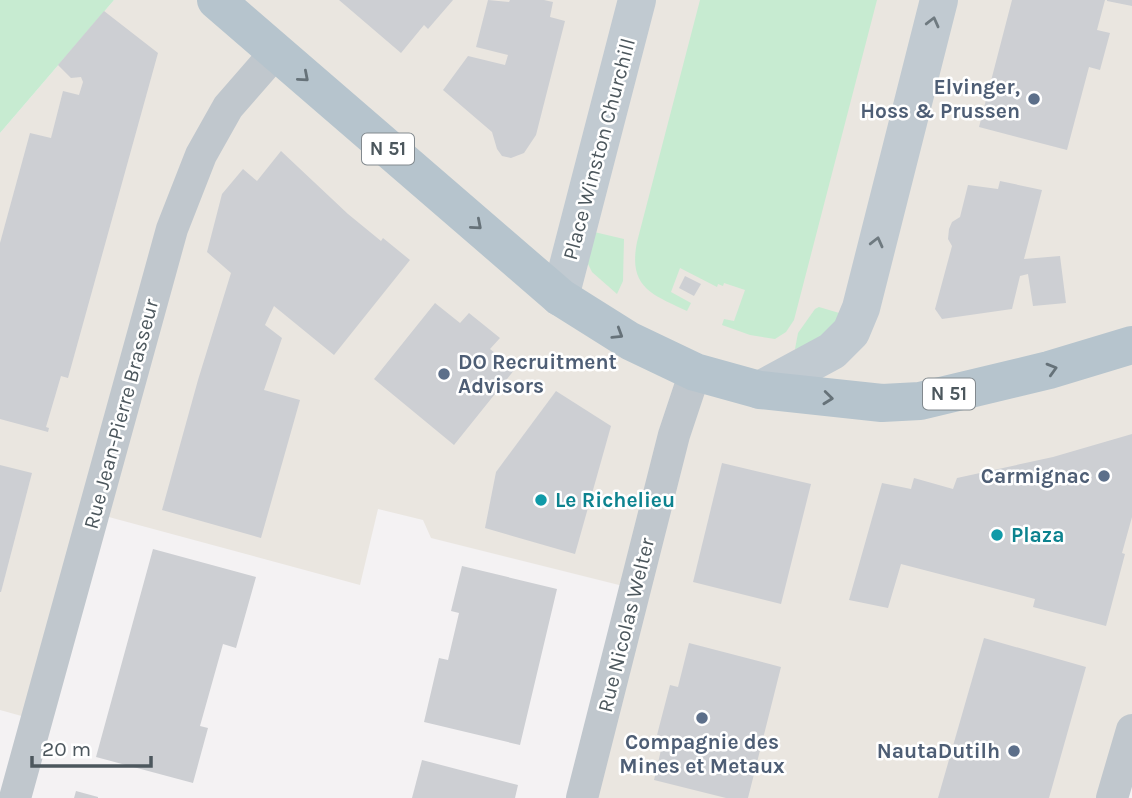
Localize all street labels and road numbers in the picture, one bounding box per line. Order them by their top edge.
street label: Place Winston Churchill [558,35,640,263]
road number: N 51 [362,134,414,164]
street label: Rue Jean-Pierre Brasseur [79,296,163,532]
road number: N 51 [923,378,975,410]
street label: Rue Nicolas Welter [593,535,659,715]

